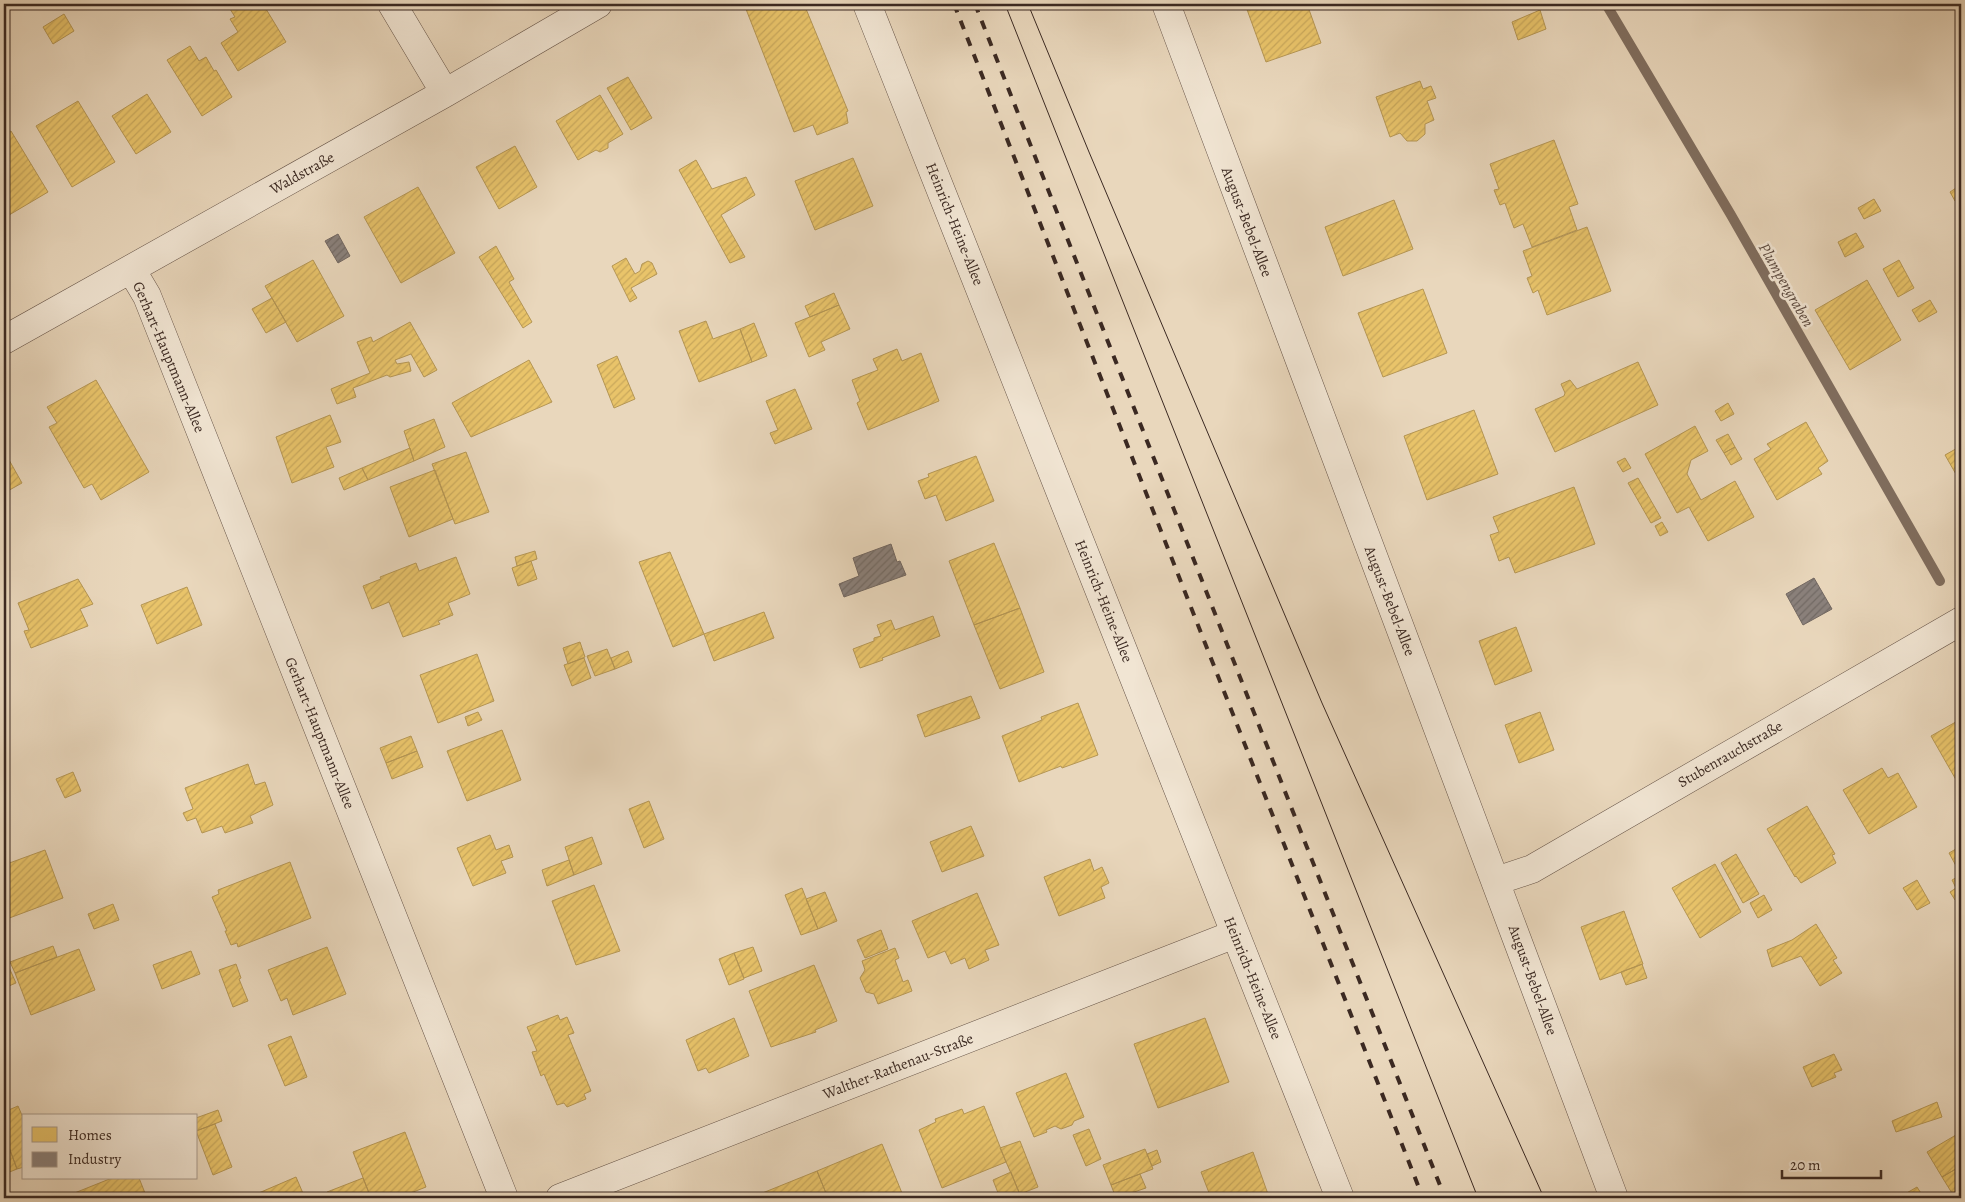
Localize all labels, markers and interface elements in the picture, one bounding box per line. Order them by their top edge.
street label: Waldstraße [265,147,338,199]
street label: Heinrich-Heine-Allee [921,160,989,289]
street label: August-Bebel-Allee [1216,163,1277,280]
water label: Plumpengraben [1753,239,1819,331]
street label: Gerhart-Hauptmann-Allee [128,278,210,436]
street label: Heinrich-Heine-Allee [1070,537,1138,666]
street label: August-Bebel-Allee [1359,542,1420,659]
street label: Gerhart-Hauptmann-Allee [280,654,360,812]
street label: Stubenrauchstraße [1674,716,1786,792]
street label: Heinrich-Heine-Allee [1219,914,1287,1043]
street label: August-Bebel-Allee [1503,921,1562,1038]
street label: Walther-Rathenau-Straße [819,1028,976,1104]
legend [22,1114,198,1180]
text: Homes [68,1125,112,1145]
scale bar [1782,1147,1881,1179]
text: Industry [68,1149,122,1169]
text: 20 m [1790,1155,1821,1175]

